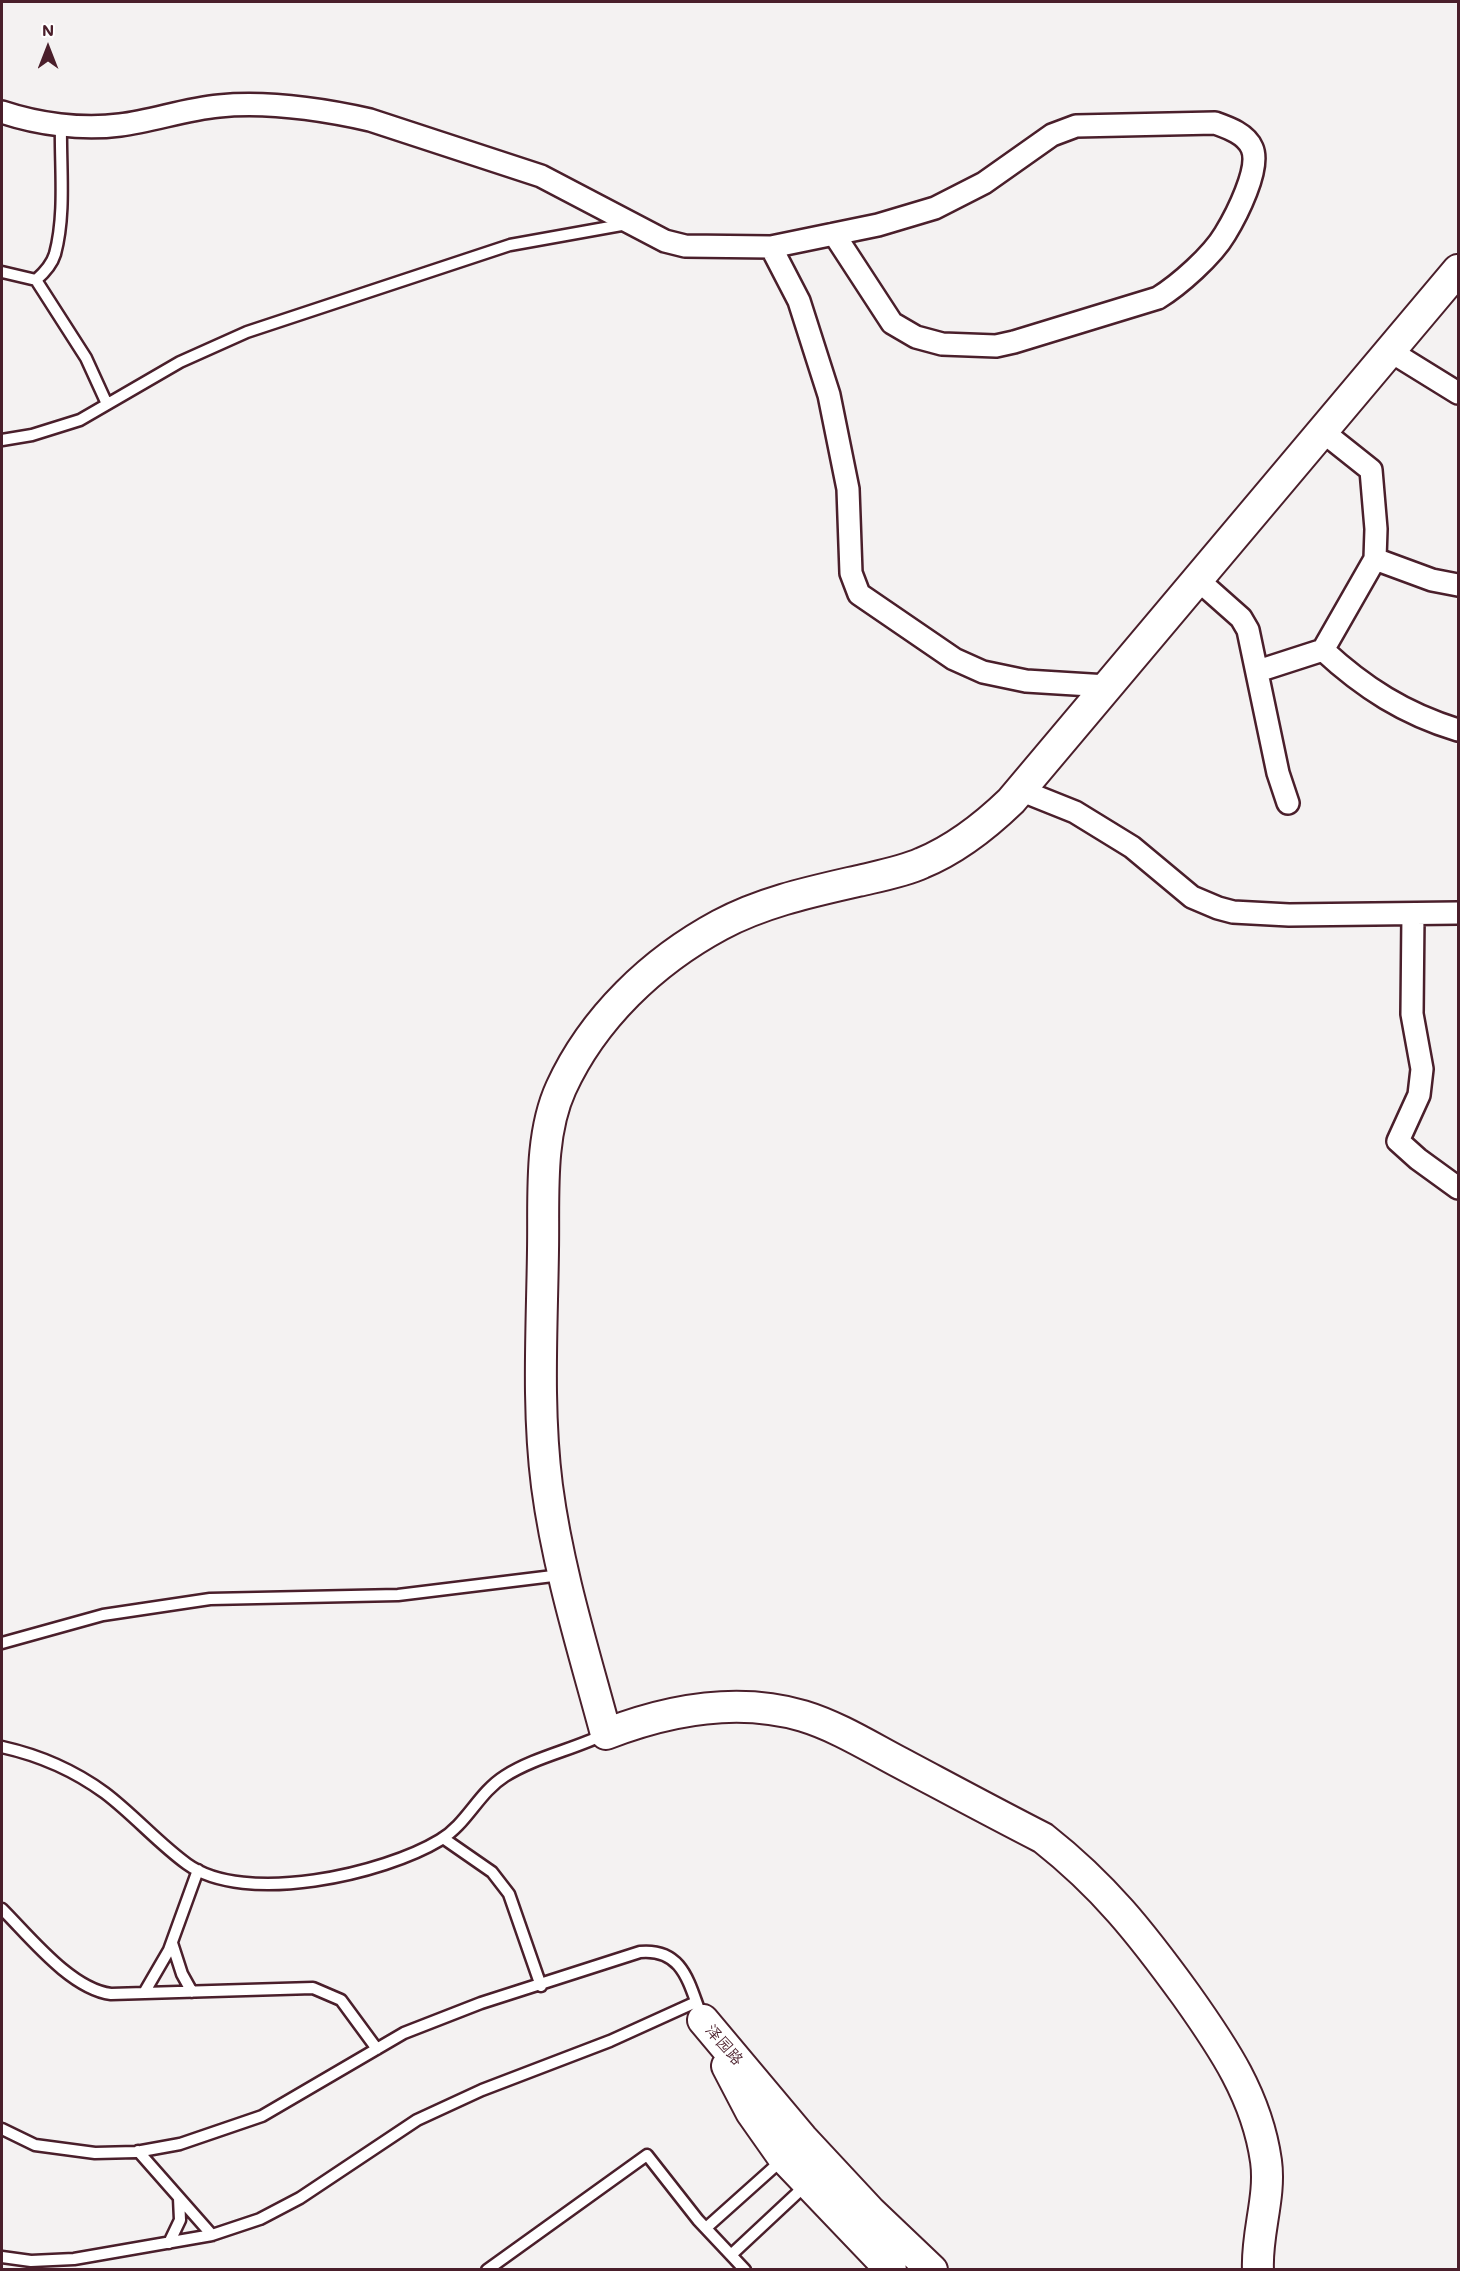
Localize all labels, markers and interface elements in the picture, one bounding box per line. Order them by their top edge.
north arrow [18,18,78,78]
text: N [42,19,54,40]
street label: 泽园路 [701,2021,747,2069]

